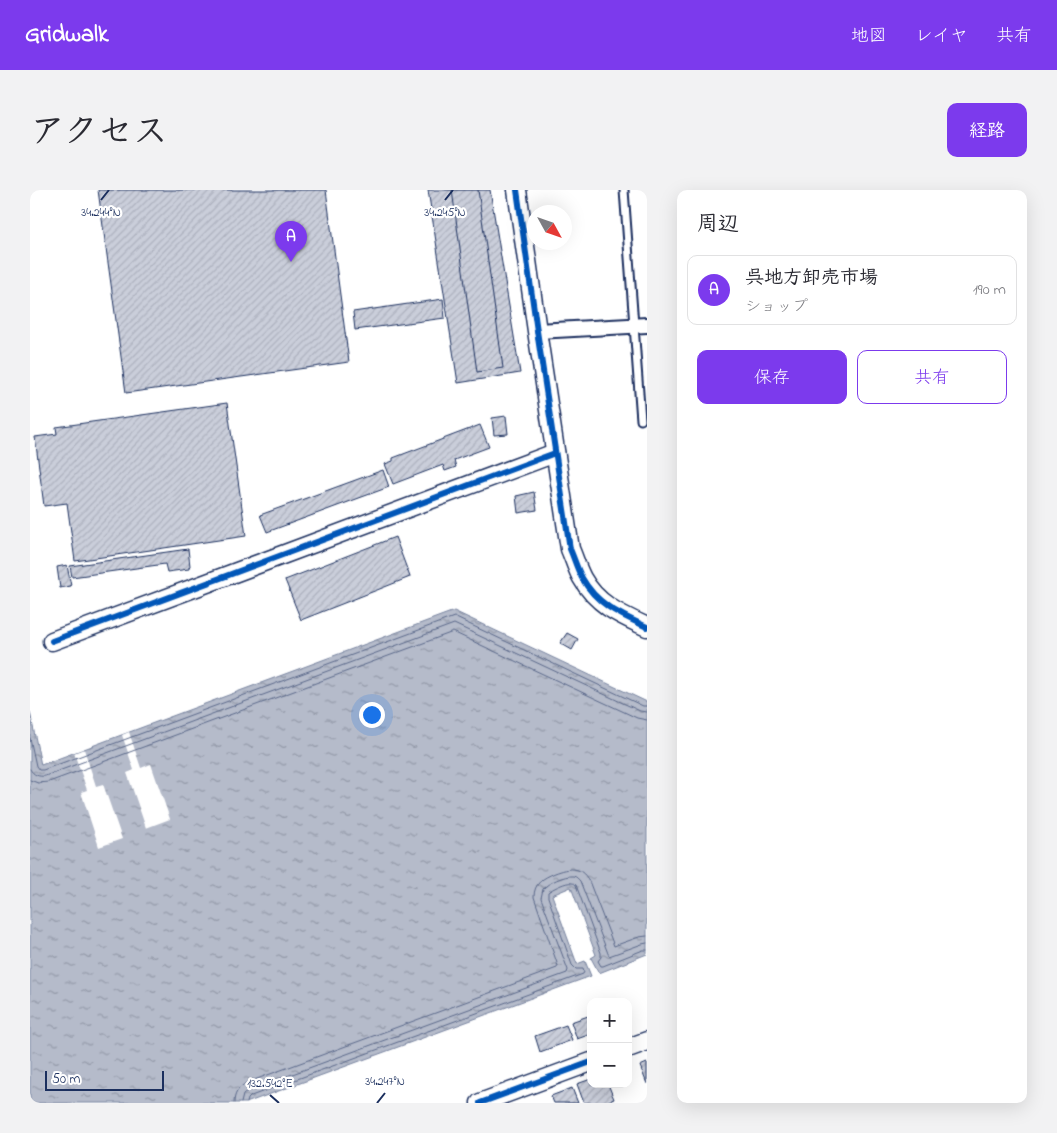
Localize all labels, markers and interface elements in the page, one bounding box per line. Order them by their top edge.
text: Gridwalk [25,18,109,53]
text: 地図 [851,24,887,50]
text: レイヤ [915,24,968,50]
text: 共有 [996,24,1032,50]
button: 経路 [947,103,1027,157]
text: アクセス [30,108,168,159]
text: 34.244°N [81,204,121,222]
text: 34.245°N [424,204,466,222]
north arrow [527,205,572,250]
text: 周辺 [697,210,739,240]
pin: A [275,221,307,262]
text: 呉地方卸売市場 [745,265,878,292]
text: A [709,278,719,302]
text: 190 m [973,278,1006,302]
text: ショップ [745,295,808,319]
button: 保存 [697,350,847,404]
button: 共有 [857,350,1007,404]
your location [359,702,385,728]
map controls [587,998,632,1088]
button: + [587,998,632,1043]
button: − [587,1043,632,1088]
scale bar [45,1068,164,1091]
text: 50 m [52,1069,80,1090]
text: 34.247°N [365,1073,405,1091]
text: 132.542°E [247,1075,293,1093]

